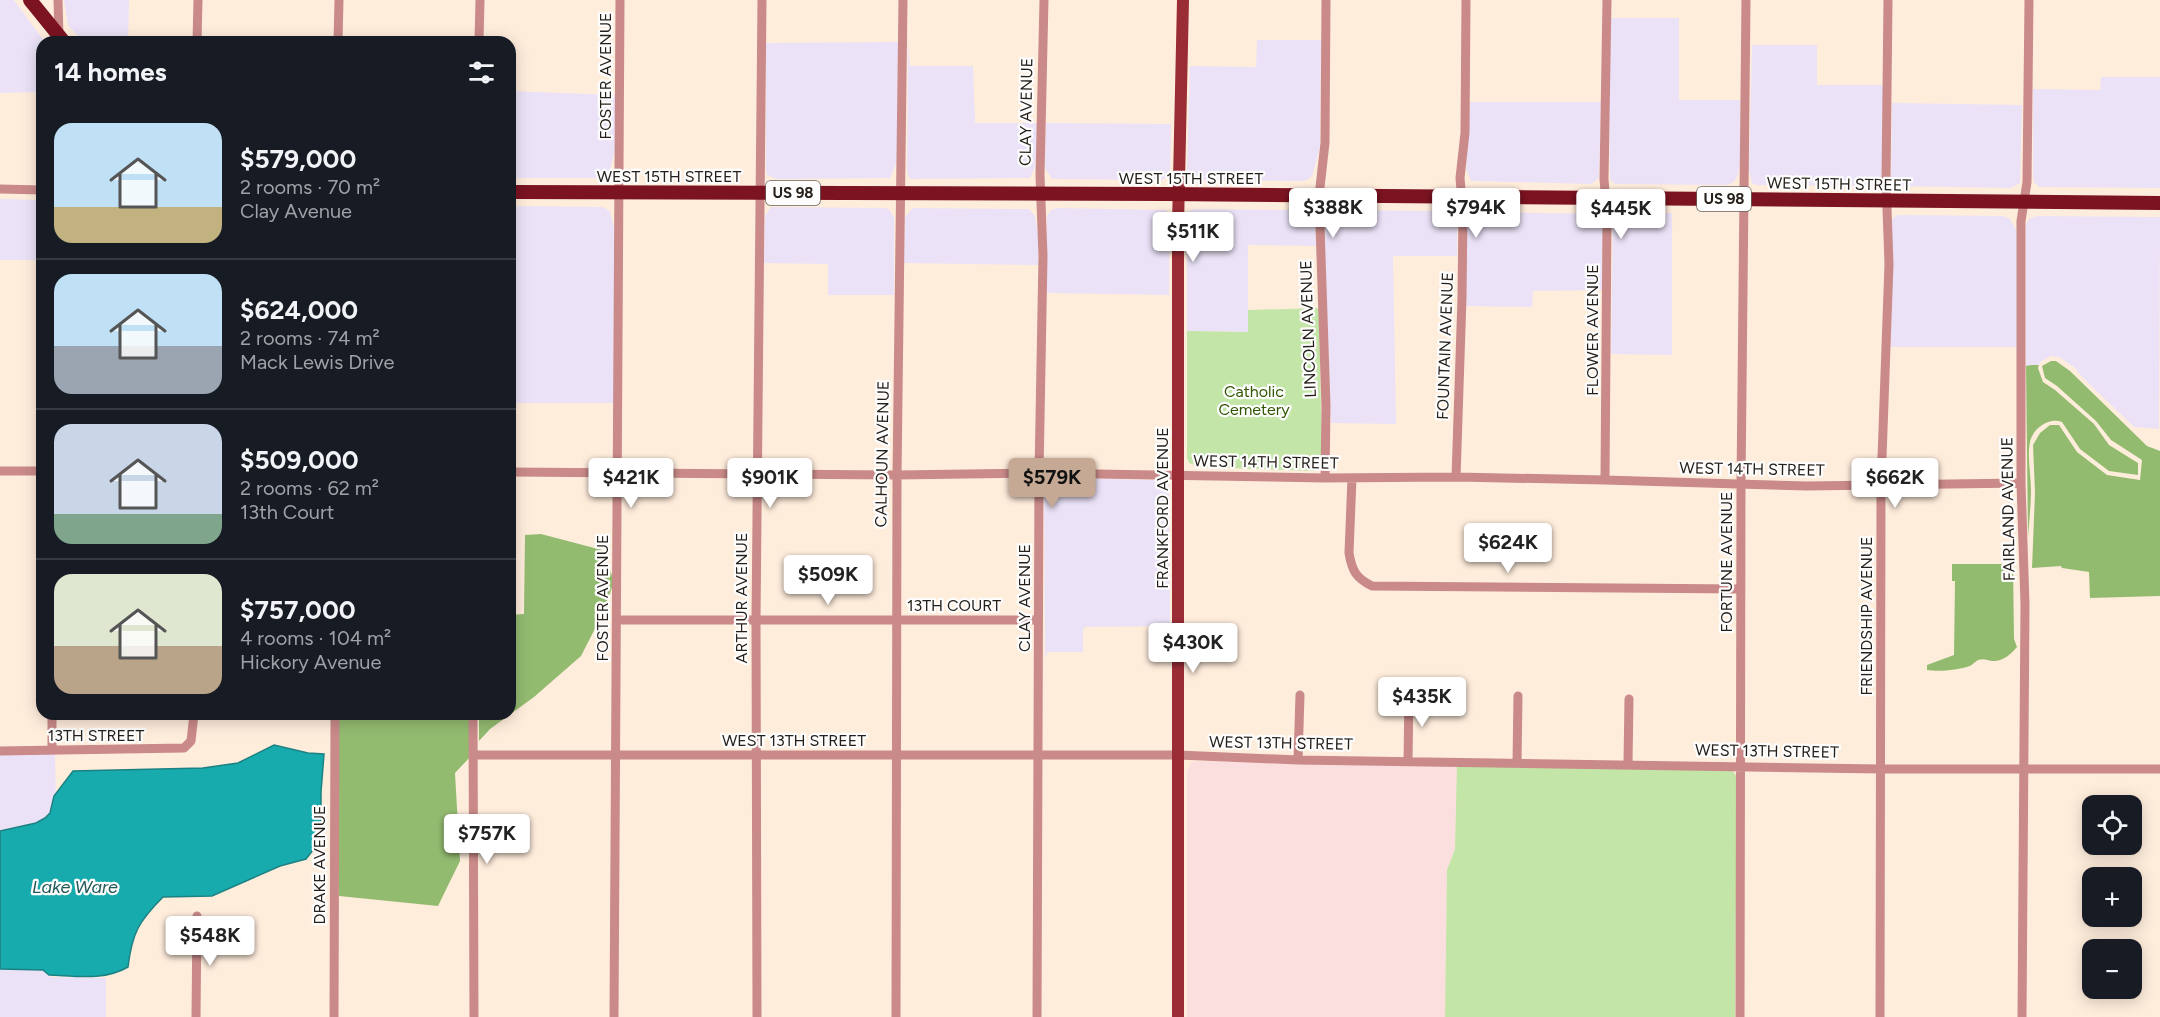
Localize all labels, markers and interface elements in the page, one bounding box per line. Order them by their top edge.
street label: FOSTER AVENUE [596,12,615,140]
text: 14 homes [54,56,167,88]
icon: filters [465,56,498,89]
street label: CLAY AVENUE [1016,58,1036,166]
text: $579,000 [240,143,356,175]
icon: home [102,147,174,219]
street label: WEST 15TH STREET [597,167,741,186]
street label: WEST 15TH STREET [1119,169,1263,188]
street label: WEST 15TH STREET [1767,173,1912,195]
text: 2 rooms · 70 m² [240,175,380,199]
road number: US 98 [766,181,820,205]
road number: US 98 [1697,187,1751,211]
pin: $388K [1291,188,1375,239]
pin: $794K [1434,188,1518,239]
pin: $445K [1579,189,1663,240]
text: $388K [1303,195,1363,219]
text: $794K [1446,195,1506,219]
text: $445K [1590,196,1652,220]
text: Clay Avenue [240,199,352,223]
pin: $511K [1151,212,1235,263]
text: $511K [1167,219,1219,243]
street label: LINCOLN AVENUE [1296,260,1320,398]
street label: FLOWER AVENUE [1583,264,1602,396]
street label: FOUNTAIN AVENUE [1433,272,1457,420]
text: $624,000 [240,294,358,326]
icon: home [102,298,174,370]
text: 2 rooms · 74 m² [240,326,380,350]
text: Mack Lewis Drive [240,350,394,374]
street label: CALHOUN AVENUE [871,381,893,527]
park label: Catholic Cemetery [1218,382,1290,419]
street label: FRANKFORD AVENUE [1153,427,1172,589]
street label: FAIRLAND AVENUE [1997,437,2019,581]
text: $509,000 [240,444,359,476]
icon: home [102,448,174,520]
street label: WEST 14TH STREET [1193,451,1339,473]
pin: $421K [589,458,673,509]
pin: $901K [728,458,812,509]
pin: $579K [1010,458,1094,509]
street label: WEST 14TH STREET [1679,458,1825,480]
pin: $662K [1853,458,1937,509]
text: $421K [602,465,660,489]
text: $901K [741,465,799,489]
text: $579K [1023,465,1081,489]
text: $662K [1865,465,1925,489]
text: 2 rooms · 62 m² [240,476,379,500]
street label: FORTUNE AVENUE [1717,492,1736,632]
text: 13th Court [240,500,334,524]
pin: $624K [1466,523,1550,574]
text: $624K [1478,530,1538,554]
street label: ARTHUR AVENUE [732,533,751,663]
street label: FOSTER AVENUE [593,534,612,662]
street label: FRIENDSHIP AVENUE [1857,536,1876,696]
street label: CLAY AVENUE [1015,544,1034,652]
pin: $509K [786,555,870,606]
text: $509K [798,562,858,586]
text: $757,000 [240,594,356,626]
street label: 13TH COURT [907,596,1001,615]
icon: home [102,598,174,670]
pin: $430K [1151,623,1235,674]
text: 4 rooms · 104 m² [240,626,391,650]
text: $430K [1162,630,1224,654]
text: Hickory Avenue [240,650,381,674]
pin: $435K [1380,677,1464,728]
text: $435K [1392,684,1452,708]
street label: 13TH STREET [48,726,144,745]
street label: WEST 13TH STREET [722,731,866,750]
street label: WEST 13TH STREET [1209,732,1353,754]
street label: WEST 13TH STREET [1695,740,1839,762]
map controls [2082,795,2142,999]
button: locate [2082,795,2142,855]
street label: DRAKE AVENUE [310,806,329,924]
pin: $757K [445,814,529,865]
text: $757K [458,821,516,845]
button: + [2082,867,2142,927]
water label: Lake Ware [32,876,118,898]
pin: $548K [168,916,252,967]
text: $548K [180,923,240,947]
button: − [2082,939,2142,999]

